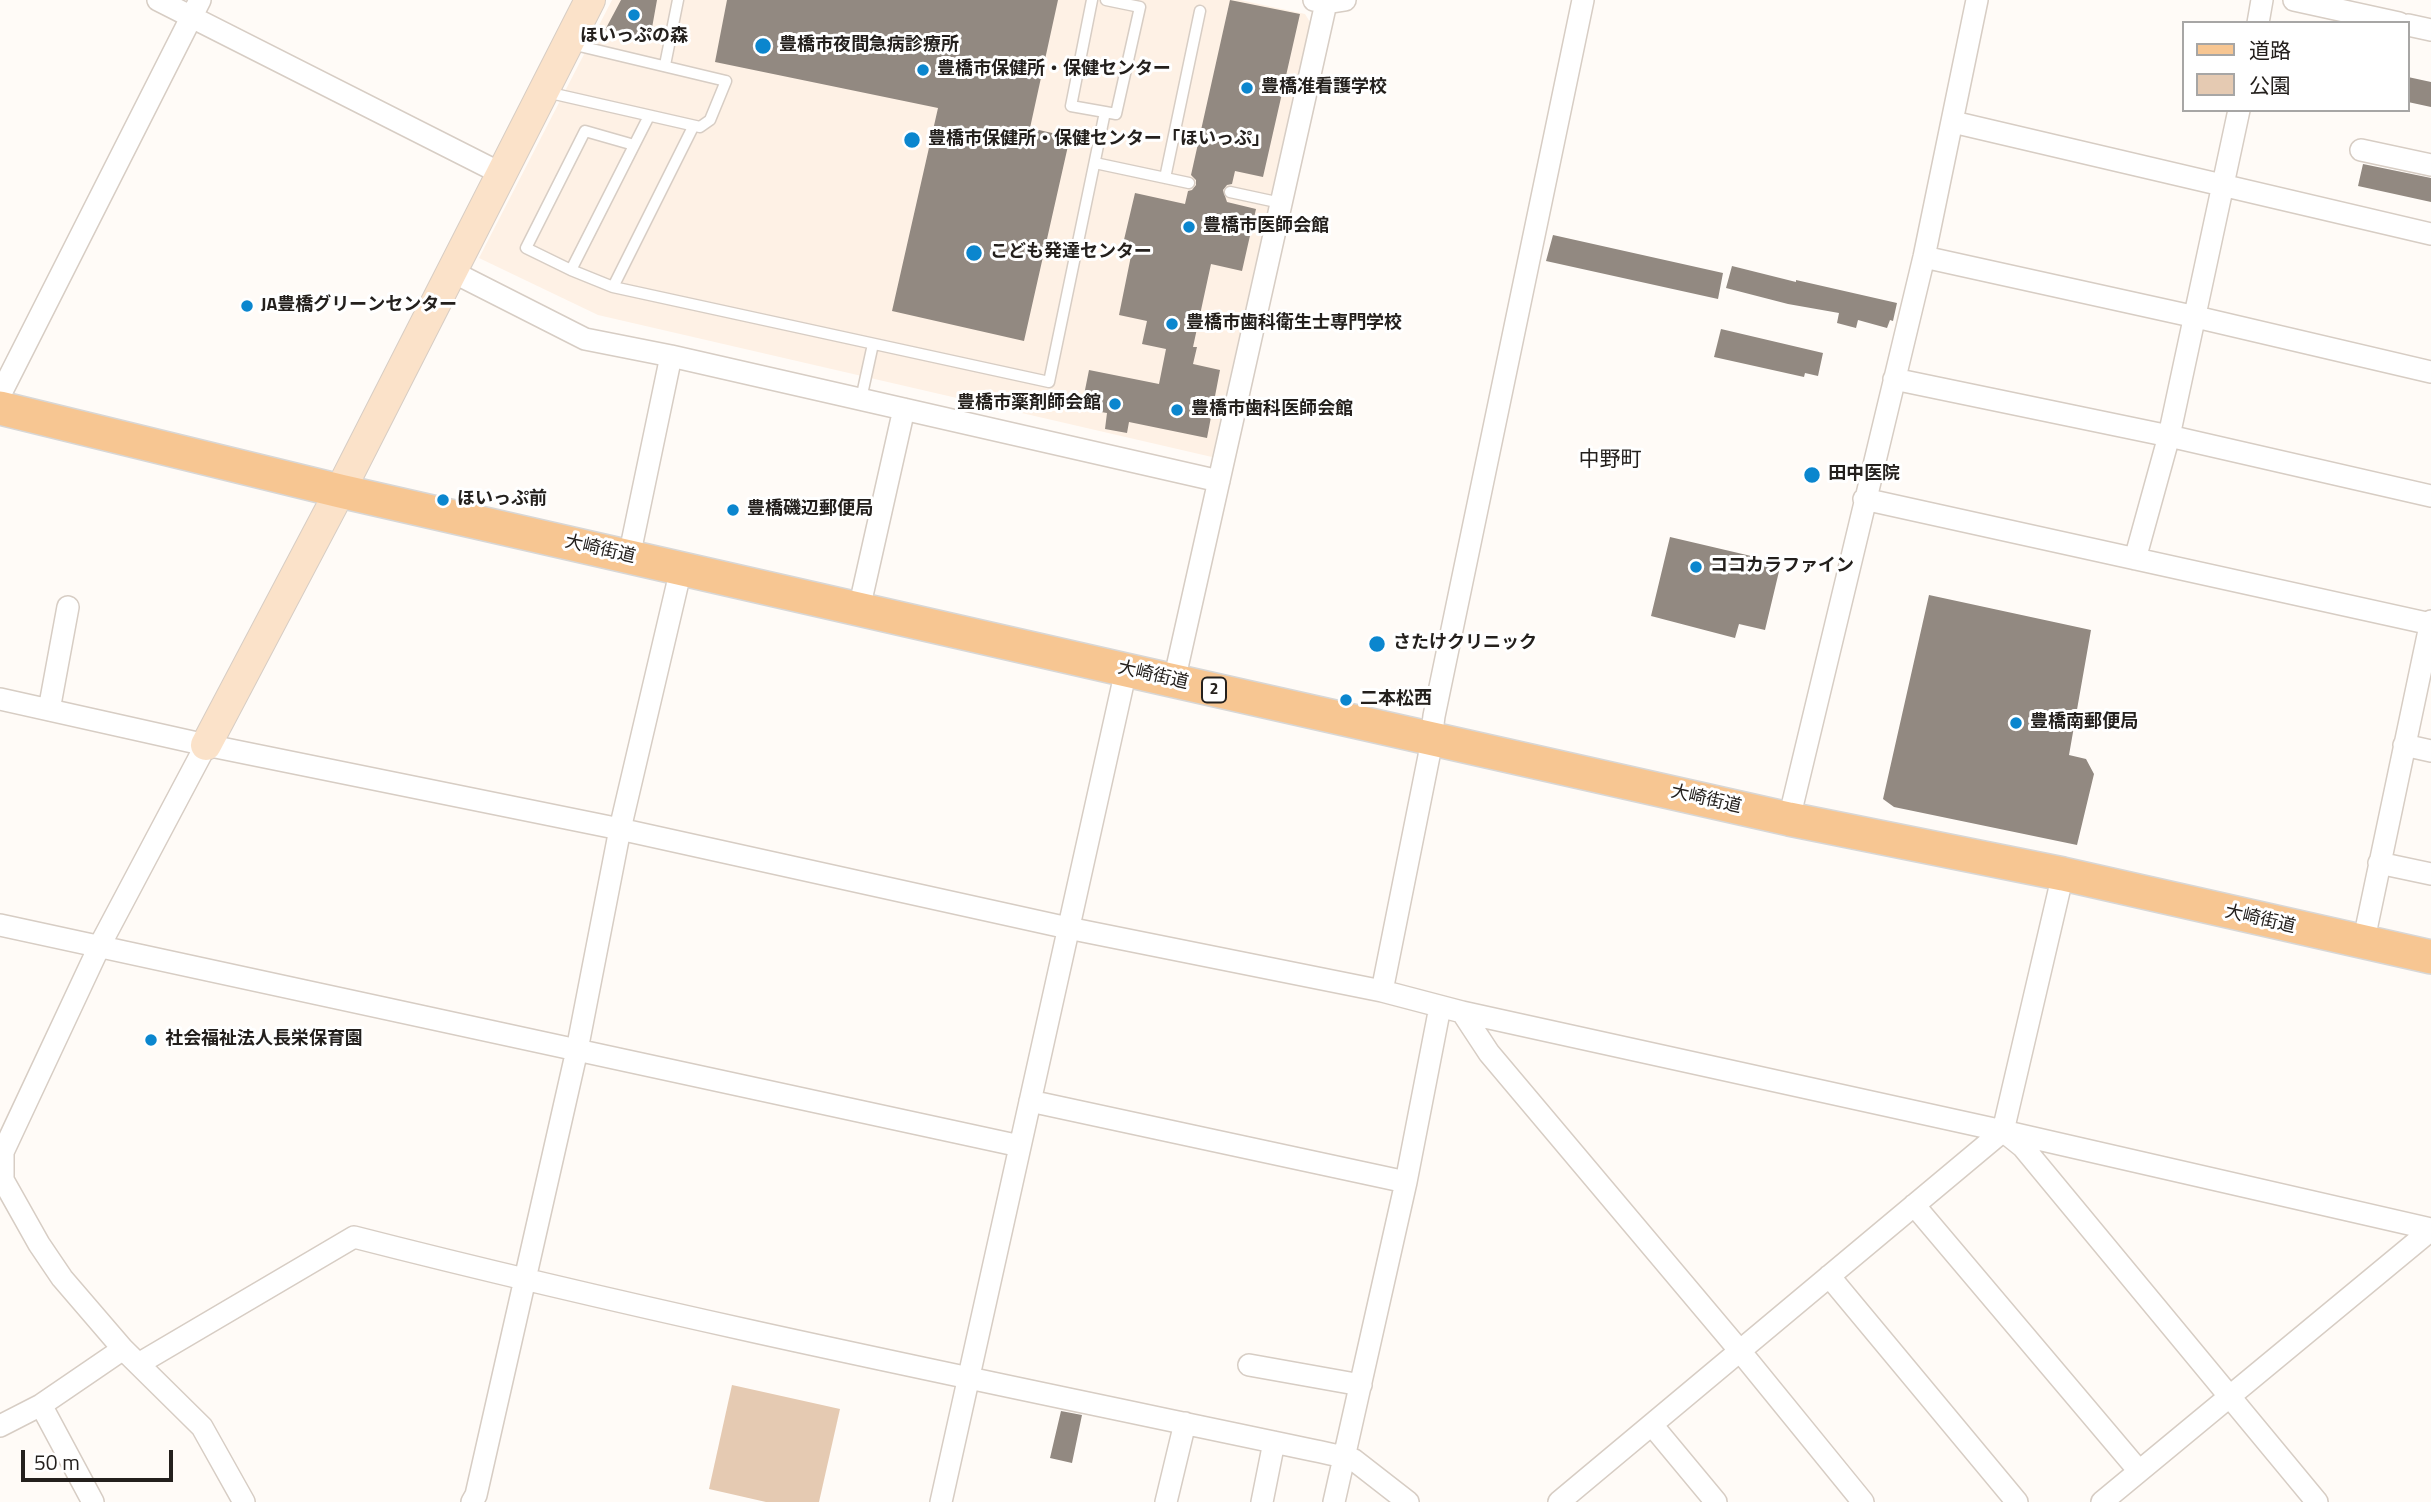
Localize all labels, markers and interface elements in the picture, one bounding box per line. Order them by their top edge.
marker: ほいっぷの森 [626,7,642,23]
legend [2182,21,2410,112]
place label: ほいっぷの森 [580,26,688,48]
text: 道路 [2249,34,2291,66]
place label: 豊橋市夜間急病診療所 [779,35,959,57]
marker: 豊橋市夜間急病診療所 [753,36,773,56]
place label: 豊橋市保健所・保健センター [937,59,1171,81]
marker: 豊橋市保健所・保健センター [915,62,931,78]
text: 公園 [2249,69,2291,101]
place label: 豊橋准看護学校 [1261,77,1387,99]
marker: 豊橋准看護学校 [1239,80,1255,96]
place label: 豊橋市保健所・保健センター「ほいっぷ」 [928,129,1270,151]
marker: 豊橋市保健所・保健センター「ほいっぷ」 [902,130,922,150]
place label: 豊橋市医師会館 [1203,216,1329,238]
marker: 豊橋市医師会館 [1181,219,1197,235]
place label: こども発達センター [990,242,1152,264]
marker: こども発達センター [964,243,984,263]
place label: JA豊橋グリーンセンター [261,295,457,317]
marker: JA豊橋グリーンセンター [239,298,255,314]
place label: 豊橋市歯科衛生士専門学校 [1186,313,1402,335]
marker: 豊橋市歯科衛生士専門学校 [1164,316,1180,332]
place label: 豊橋市薬剤師会館 [957,393,1101,415]
marker: 豊橋市薬剤師会館 [1107,396,1123,412]
place label: 豊橋市歯科医師会館 [1191,399,1353,421]
marker: 豊橋市歯科医師会館 [1169,402,1185,418]
district label: 中野町 [1579,448,1641,474]
place label: 田中医院 [1828,464,1900,486]
marker: 田中医院 [1802,465,1822,485]
place label: ほいっぷ前 [457,489,547,511]
marker: ほいっぷ前 [435,492,451,508]
place label: 豊橋磯辺郵便局 [747,499,873,521]
marker: 豊橋磯辺郵便局 [725,502,741,518]
street label: 大崎街道 [562,531,638,569]
place label: ココカラファイン [1710,556,1854,578]
marker: ココカラファイン [1688,559,1704,575]
place label: さたけクリニック [1393,633,1537,655]
marker: さたけクリニック [1367,634,1387,654]
street label: 大崎街道 [1115,657,1191,695]
road number: 2 [1202,678,1226,702]
place label: 二本松西 [1360,689,1432,711]
marker: 二本松西 [1338,692,1354,708]
place label: 豊橋南郵便局 [2030,712,2138,734]
marker: 豊橋南郵便局 [2008,715,2024,731]
street label: 大崎街道 [1668,781,1744,819]
street label: 大崎街道 [2222,901,2298,939]
place label: 社会福祉法人長栄保育園 [165,1029,363,1051]
marker: 社会福祉法人長栄保育園 [143,1032,159,1048]
scale bar [24,1436,177,1480]
text: 50 m [34,1446,80,1478]

